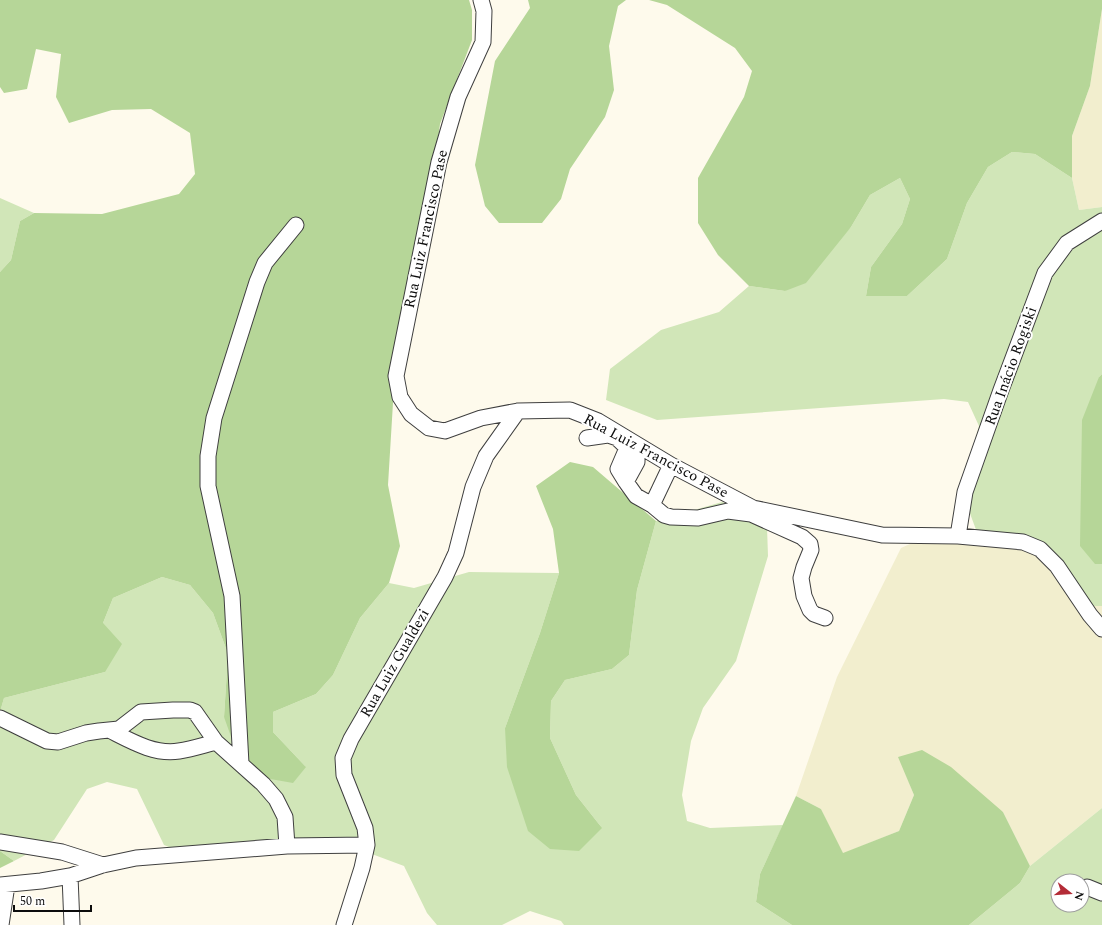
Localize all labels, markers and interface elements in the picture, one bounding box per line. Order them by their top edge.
street label: Rua Luiz Francisco Pase [398,148,454,310]
street label: Rua Inácio Rogiski [979,303,1043,429]
street label: Rua Luiz Francisco Pase [579,408,733,504]
street label: Rua Luiz Gualdezi [354,604,436,722]
north arrow [1050,873,1090,913]
scale bar [14,887,91,913]
text: N [1070,889,1089,903]
text: 50 m [20,892,45,911]

